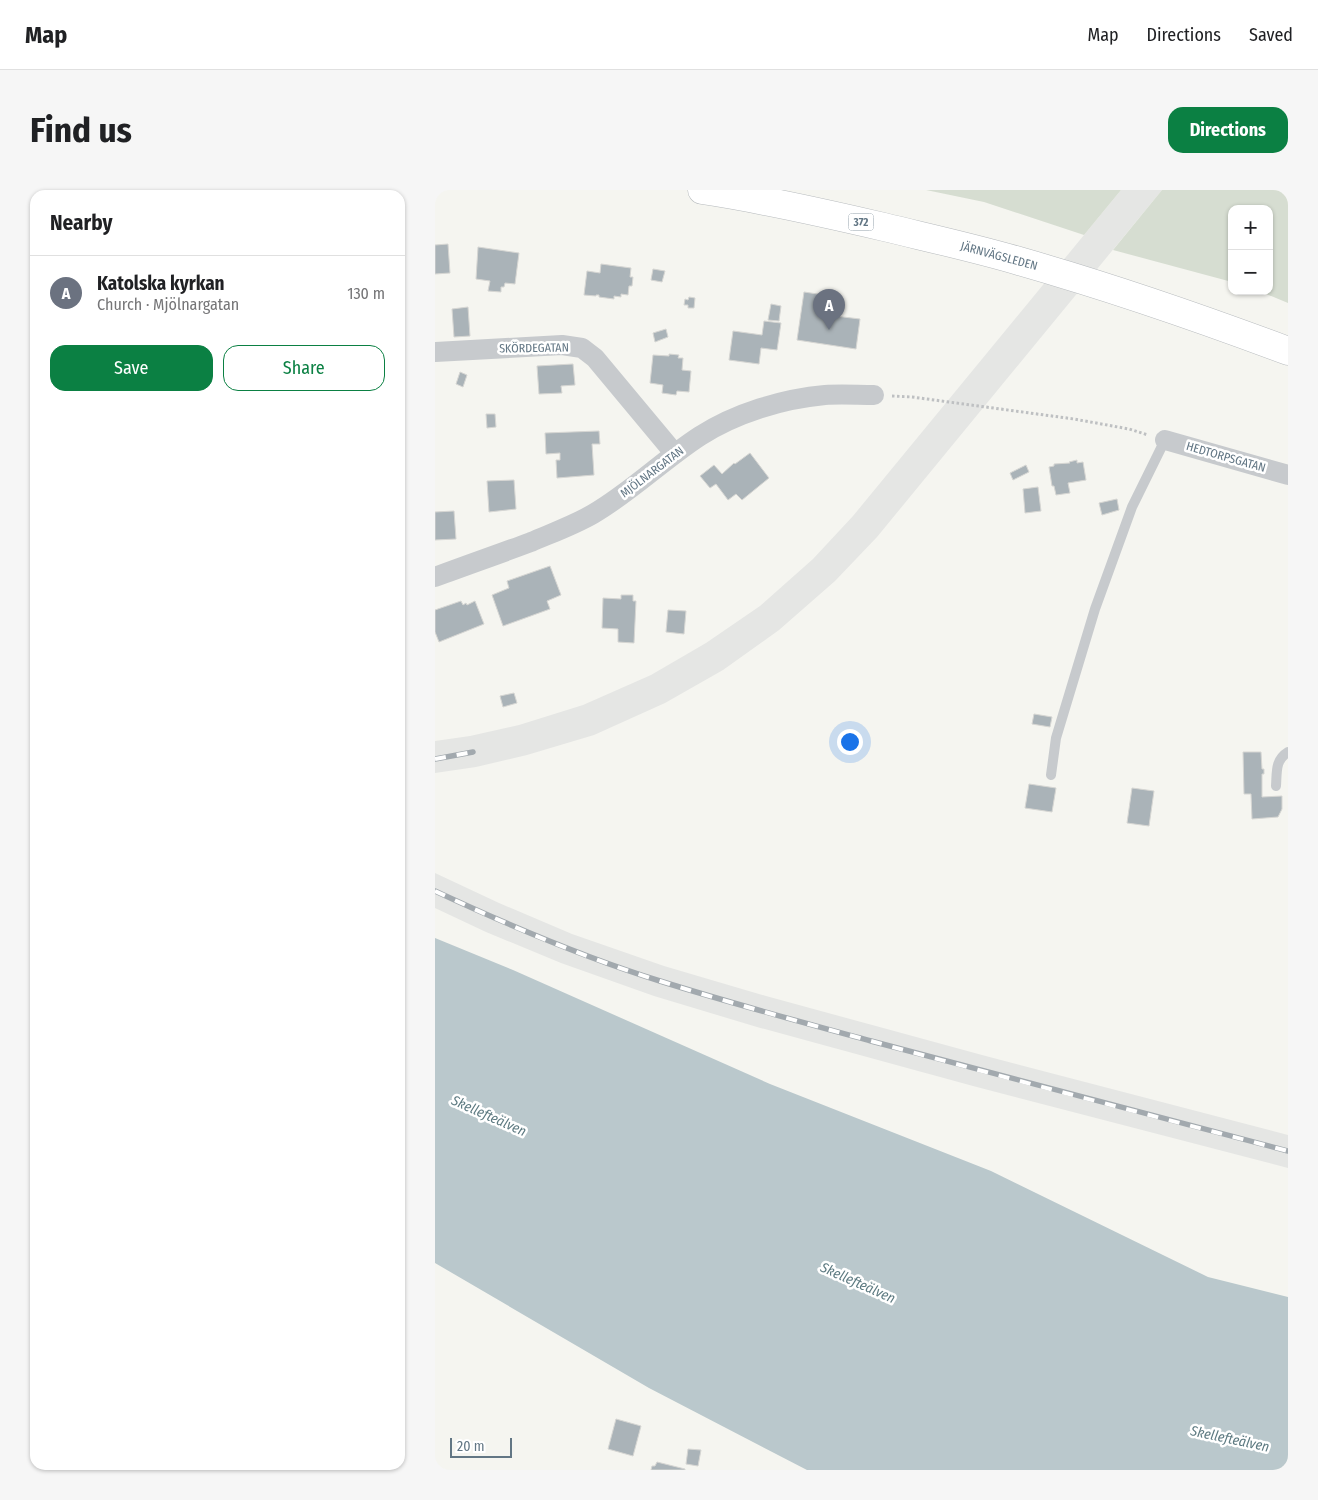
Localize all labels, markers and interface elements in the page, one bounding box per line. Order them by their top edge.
text: Map [25,21,67,49]
text: Map [1087,24,1119,46]
text: Directions [1147,24,1221,46]
text: Saved [1249,24,1293,46]
button: Directions [1168,107,1288,153]
text: Find us [30,109,132,151]
map controls [1228,205,1273,295]
button: + [1228,205,1273,250]
text: Nearby [50,210,112,236]
road number: 372 [849,214,873,231]
street label: JÄRNVÄGSLEDEN [959,238,1039,273]
button: − [1228,250,1273,295]
text: Katolska kyrkan [97,272,225,295]
text: A [62,284,70,303]
text: 130 m [347,284,385,303]
pin: A [813,289,845,330]
text: Church · Mjölnargatan [97,295,239,314]
street label: SKÖRDEGATAN [499,338,569,356]
button: Save [50,345,213,391]
button: Share [223,345,385,391]
street label: HEDTORPSGATAN [1185,439,1267,475]
street label: MJÖLNARGATAN [616,442,686,500]
your location [837,729,863,755]
water label: Skellefteälven [448,1092,529,1140]
water label: Skellefteälven [817,1259,898,1307]
water label: Skellefteälven [1188,1422,1271,1456]
scale bar [450,1435,513,1458]
text: 20 m [457,1438,485,1455]

